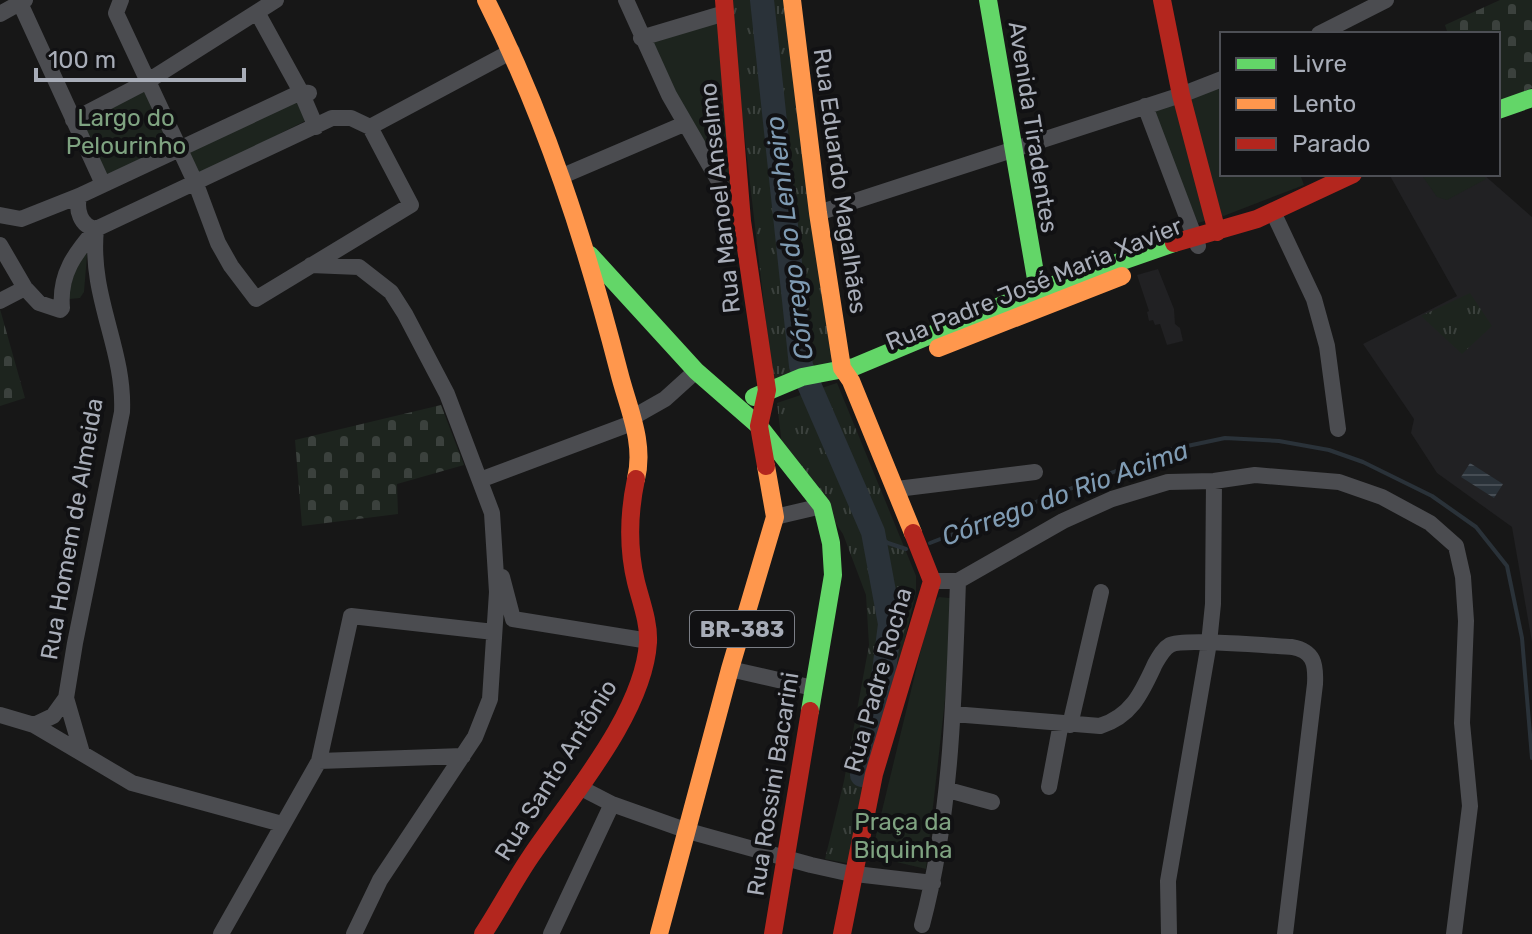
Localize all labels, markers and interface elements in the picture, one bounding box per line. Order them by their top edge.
street label: Avenida Tiradentes [1002,19,1064,235]
scale bar [36,32,244,82]
legend [1220,32,1500,176]
text: 100 m [48,46,116,74]
street label: Rua Eduardo Magalhães [808,46,872,316]
text: Livre [1292,50,1347,78]
street label: Rua Manoel Anselmo [694,81,746,315]
text: Lento [1292,90,1356,118]
park label: Largo do Pelourinho [66,104,186,160]
water label: Córrego do Lenheiro [759,114,820,362]
text: Parado [1292,130,1371,158]
street label: Rua Padre José Maria Xavier [882,212,1186,356]
street label: Rua Homem de Almeida [35,396,109,662]
water label: Córrego do Rio Acima [938,434,1193,553]
street label: Rua Padre Rocha [838,584,918,776]
road number: BR-383 [690,611,794,647]
street label: Rua Rossini Bacarini [741,670,805,898]
street label: Rua Santo Antônio [489,674,623,866]
park label: Praça da Biquinha [854,808,952,864]

